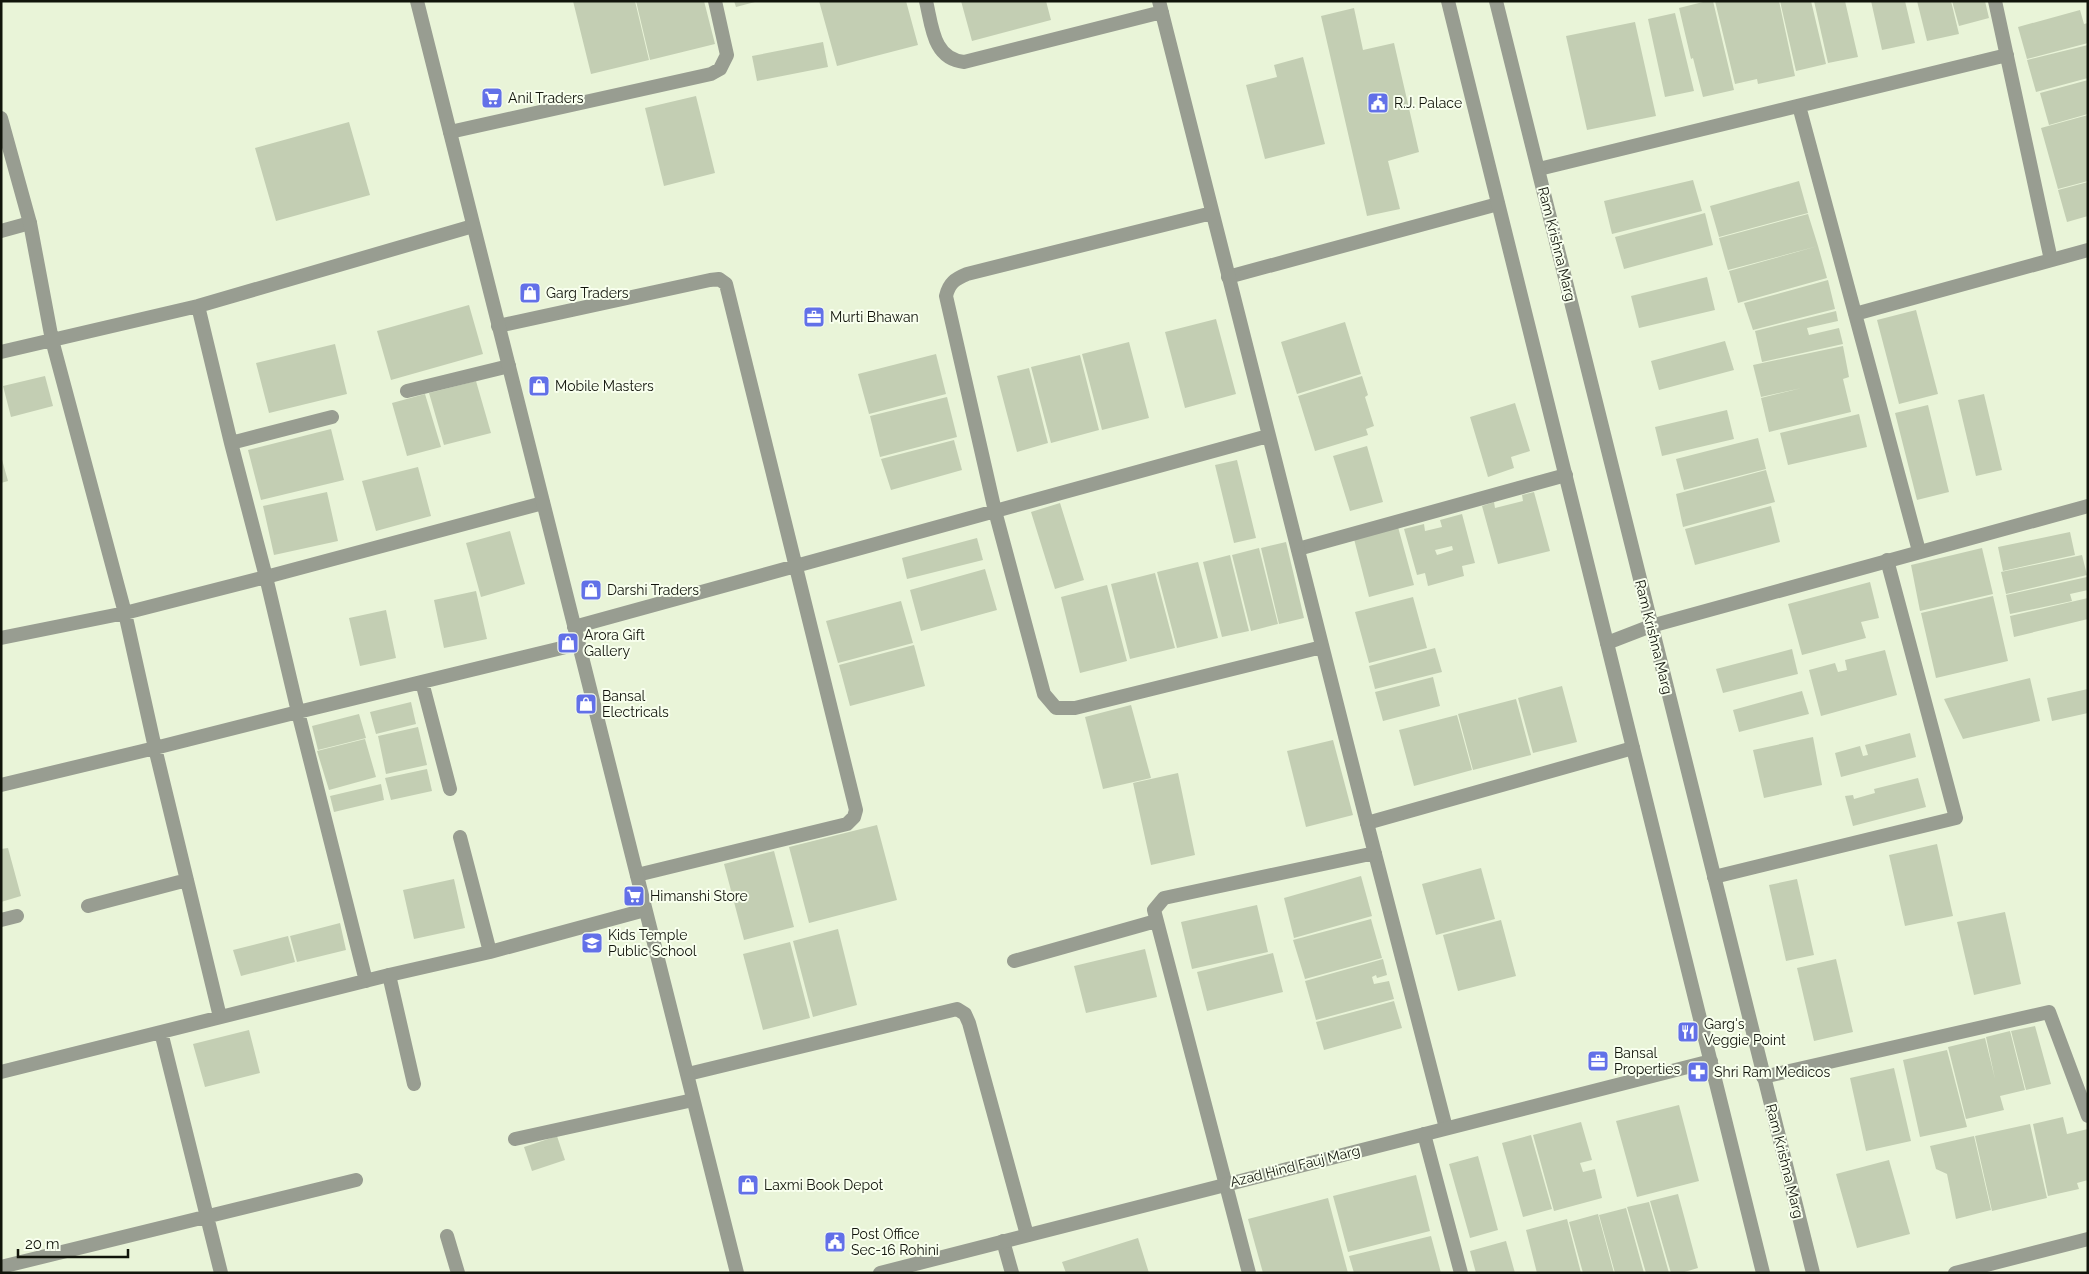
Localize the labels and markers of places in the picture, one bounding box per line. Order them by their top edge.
supermarket icon: Anil Traders [480,86,504,110]
place label: Anil Traders [508,90,584,106]
public building icon: R.J. Palace [1366,91,1390,115]
place label: R.J. Palace [1394,95,1462,111]
shop icon: Garg Traders [518,281,542,305]
place label: Garg Traders [546,285,629,301]
office icon: Murti Bhawan [802,305,826,329]
place label: Murti Bhawan [830,309,919,325]
shop icon: Mobile Masters [527,374,551,398]
place label: Mobile Masters [555,378,654,394]
shop icon: Darshi Traders [579,578,603,602]
place label: Darshi Traders [607,582,699,598]
place label: Arora Gift Gallery [584,627,645,659]
shop icon: Arora Gift Gallery [556,631,580,655]
place label: Bansal Electricals [602,688,669,720]
shop icon: Bansal Electricals [574,692,598,716]
supermarket icon: Himanshi Store [622,884,646,908]
place label: Himanshi Store [650,888,748,904]
place label: Kids Temple Public School [608,927,697,959]
school or university icon: Kids Temple Public School [580,931,604,955]
place label: Garg's Veggie Point [1704,1016,1786,1048]
restaurant icon: Garg's Veggie Point [1676,1020,1700,1044]
place label: Bansal Properties [1614,1045,1680,1077]
office icon: Bansal Properties [1586,1049,1610,1073]
pharmacy icon: Shri Ram Medicos [1686,1060,1710,1084]
place label: Shri Ram Medicos [1714,1064,1830,1080]
shop icon: Laxmi Book Depot [736,1173,760,1197]
place label: Laxmi Book Depot [764,1177,883,1193]
place label: Post Office Sec-16 Rohini [851,1226,939,1258]
public building icon: Post Office Sec-16 Rohini [823,1230,847,1254]

